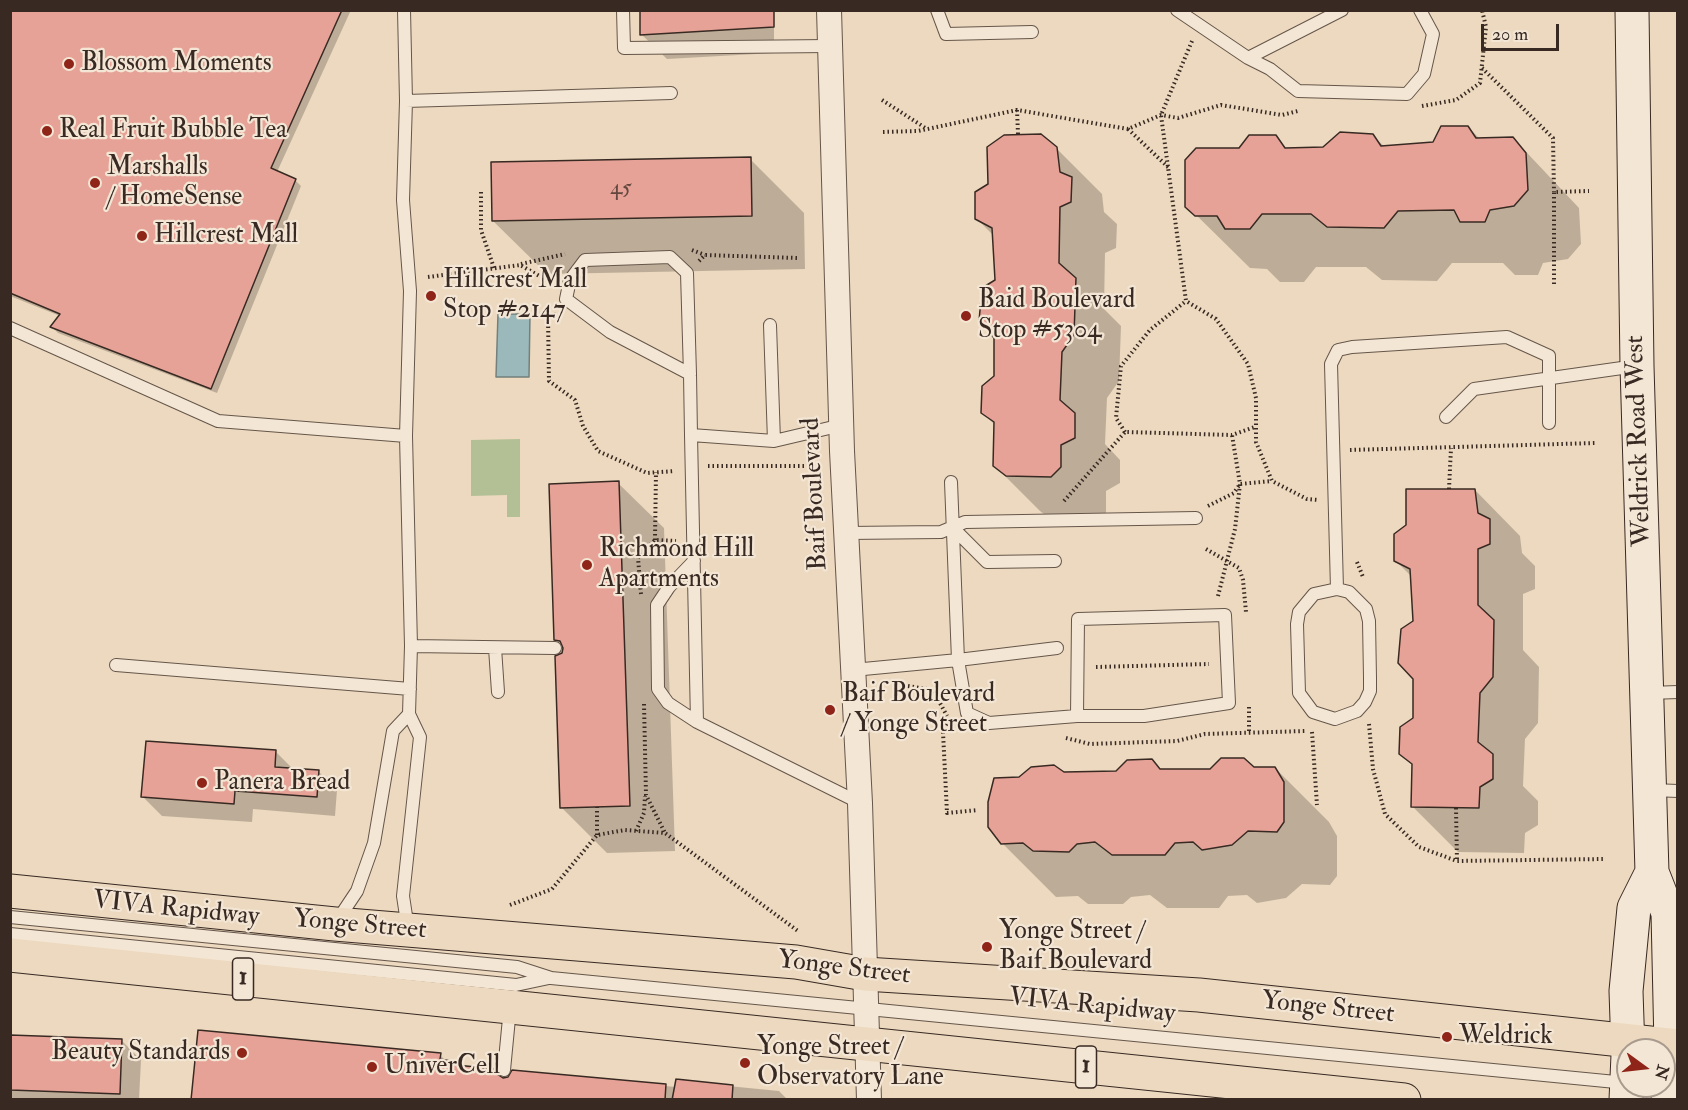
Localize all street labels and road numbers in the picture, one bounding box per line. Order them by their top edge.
street label: Weldrick Road West [1621,335,1659,547]
street label: Baif Boulevard [796,417,836,571]
street label: VIVA Rapidway [91,886,261,934]
street label: Yonge Street [292,905,428,947]
street label: Yonge Street [776,945,912,993]
road number: 1 [232,958,254,1000]
street label: VIVA Rapidway [1007,983,1177,1031]
street label: Yonge Street [1260,987,1396,1031]
road number: 1 [1076,1046,1096,1088]

